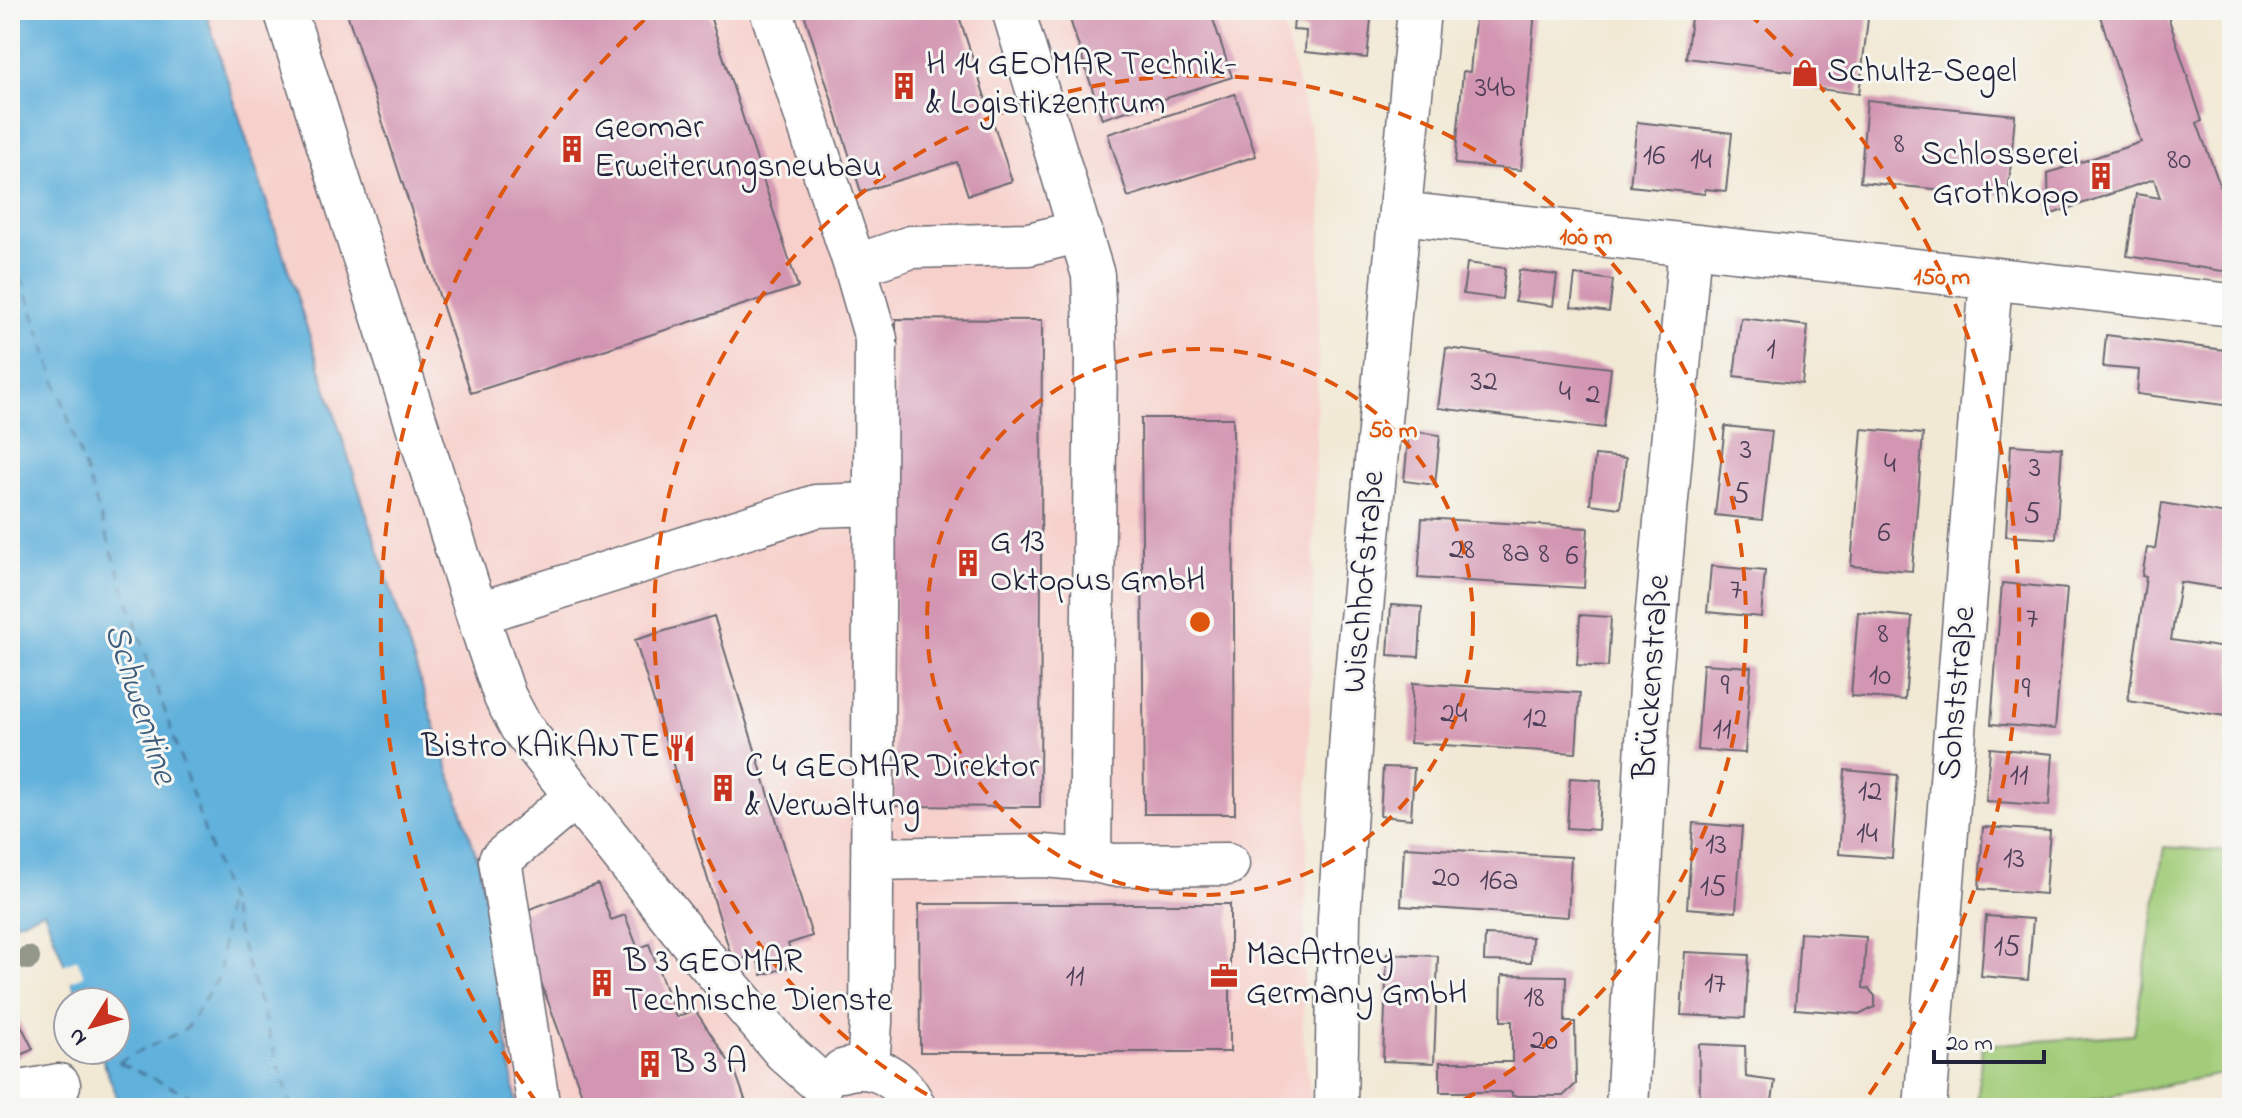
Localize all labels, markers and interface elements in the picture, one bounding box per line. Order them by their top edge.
place label: H 14 GEOMAR Technik- & Logistikzentrum [926,41,1237,130]
place label: Schultz-Segel [1827,48,2017,98]
shop icon: Schultz-Segel [1790,58,1820,88]
house number: 34b [1475,67,1515,111]
building icon: H 14 GEOMAR Technik- & Logistikzentrum [889,71,919,101]
place label: Geomar Erweiterungsneubau [594,104,882,193]
house number: 8 [1893,123,1905,167]
place label: Schlosserei Grothkopp [1921,131,2079,220]
building icon: Geomar Erweiterungsneubau [557,134,587,164]
house number: 16 [1643,135,1665,179]
house number: 14 [1690,139,1712,183]
house number: 80 [2167,139,2191,183]
building icon: Schlosserei Grothkopp [2086,161,2116,191]
text: 100 m [1560,221,1613,256]
text: 150 m [1914,261,1971,296]
house number: 1 [1766,329,1776,373]
house number: 32 [1470,361,1498,405]
house number: 4 [1559,371,1571,415]
house number: 2 [1586,374,1601,418]
text: 50 m [1369,414,1418,449]
house number: 3 [1740,429,1752,473]
house number: 4 [1884,443,1896,487]
house number: 3 [2029,447,2041,491]
street label: Wischhofstraße [1330,468,1400,695]
house number: 5 [1732,473,1750,517]
house number: 5 [2023,493,2041,537]
house number: 6 [1877,512,1891,556]
place label: G 13 Oktopus GmbH [990,518,1205,607]
house number: 28 [1449,529,1475,573]
house number: 8a [1502,532,1530,576]
house number: 8 [1538,533,1550,577]
house number: 6 [1565,535,1579,579]
building icon: G 13 Oktopus GmbH [953,548,983,578]
house number: 7 [1730,569,1742,613]
street label: Brückenstraße [1621,572,1685,782]
house number: 7 [2026,598,2038,642]
street label: Sohststraße [1926,603,1991,782]
centre of rings [1186,608,1214,636]
house number: 8 [1877,613,1889,657]
water label: Schwentine [88,617,190,793]
house number: 10 [1869,655,1891,699]
house number: 9 [1720,665,1730,709]
house number: 9 [2021,668,2031,712]
house number: 24 [1440,693,1468,737]
house number: 12 [1523,698,1547,742]
house number: 11 [1712,709,1732,753]
place label: Bistro KAiKANTE [421,723,660,773]
restaurant icon: Bistro KAiKANTE [667,733,697,763]
place label: C 4 GEOMAR Direktor & Verwaltung [745,743,1040,832]
house number: 11 [2009,755,2029,799]
house number: 12 [1858,771,1882,815]
building icon: C 4 GEOMAR Direktor & Verwaltung [708,773,738,803]
house number: 14 [1856,813,1878,857]
house number: 13 [1705,824,1727,868]
house number: 13 [2003,838,2025,882]
house number: 20 [1432,857,1460,901]
house number: 16a [1480,860,1518,904]
house number: 15 [1700,866,1726,910]
house number: 15 [1994,926,2020,970]
place label: MacArtney Germany GmbH [1246,931,1467,1020]
place label: B 3 GEOMAR Technische Dienste [623,938,893,1027]
house number: 11 [1065,956,1085,1000]
office icon: MacArtney Germany GmbH [1209,961,1239,991]
house number: 17 [1704,963,1726,1007]
building icon: B 3 GEOMAR Technische Dienste [587,968,617,998]
house number: 18 [1524,977,1544,1021]
north arrow [52,986,132,1066]
scale bar [1934,1014,2044,1064]
house number: 20 [1530,1020,1558,1064]
text: N [61,1021,96,1052]
text: 20 m [1946,1027,1993,1062]
place label: B 3 A [671,1039,747,1089]
building icon: B 3 A [635,1049,665,1079]

